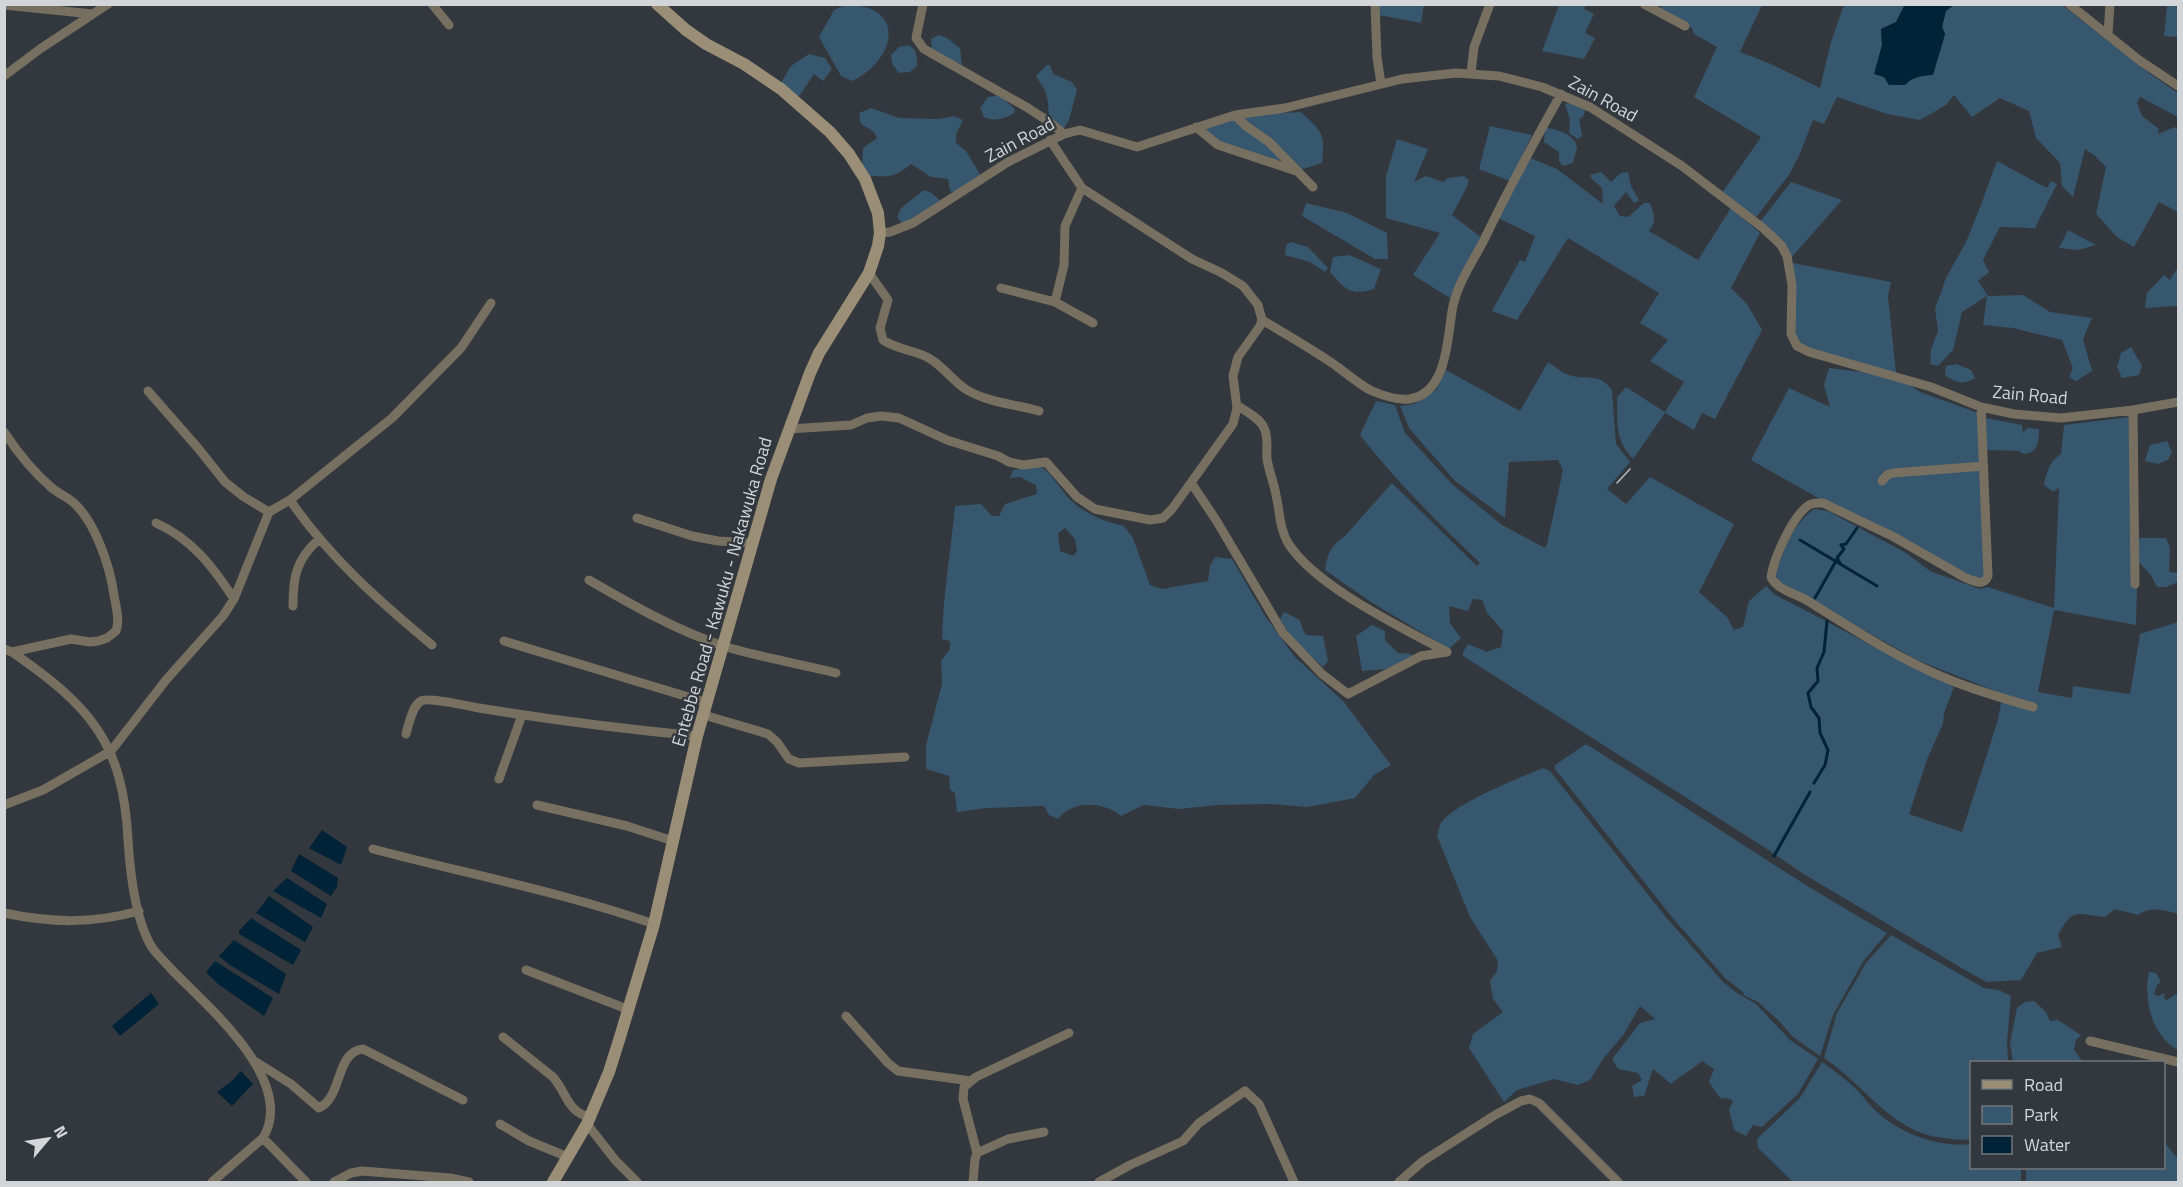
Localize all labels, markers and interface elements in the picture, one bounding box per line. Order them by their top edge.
street label: Zain Road [1564,69,1643,129]
street label: Zain Road [980,110,1059,169]
street label: Zain Road [1991,378,2069,411]
street label: Entebbe Road - Kawuku - Nakawuka Road [664,434,779,750]
legend [1970,1061,2165,1169]
text: Road [2024,1071,2063,1098]
text: Park [2024,1101,2059,1128]
north arrow [18,1109,78,1169]
text: N [48,1121,74,1142]
text: Water [2024,1131,2070,1158]

